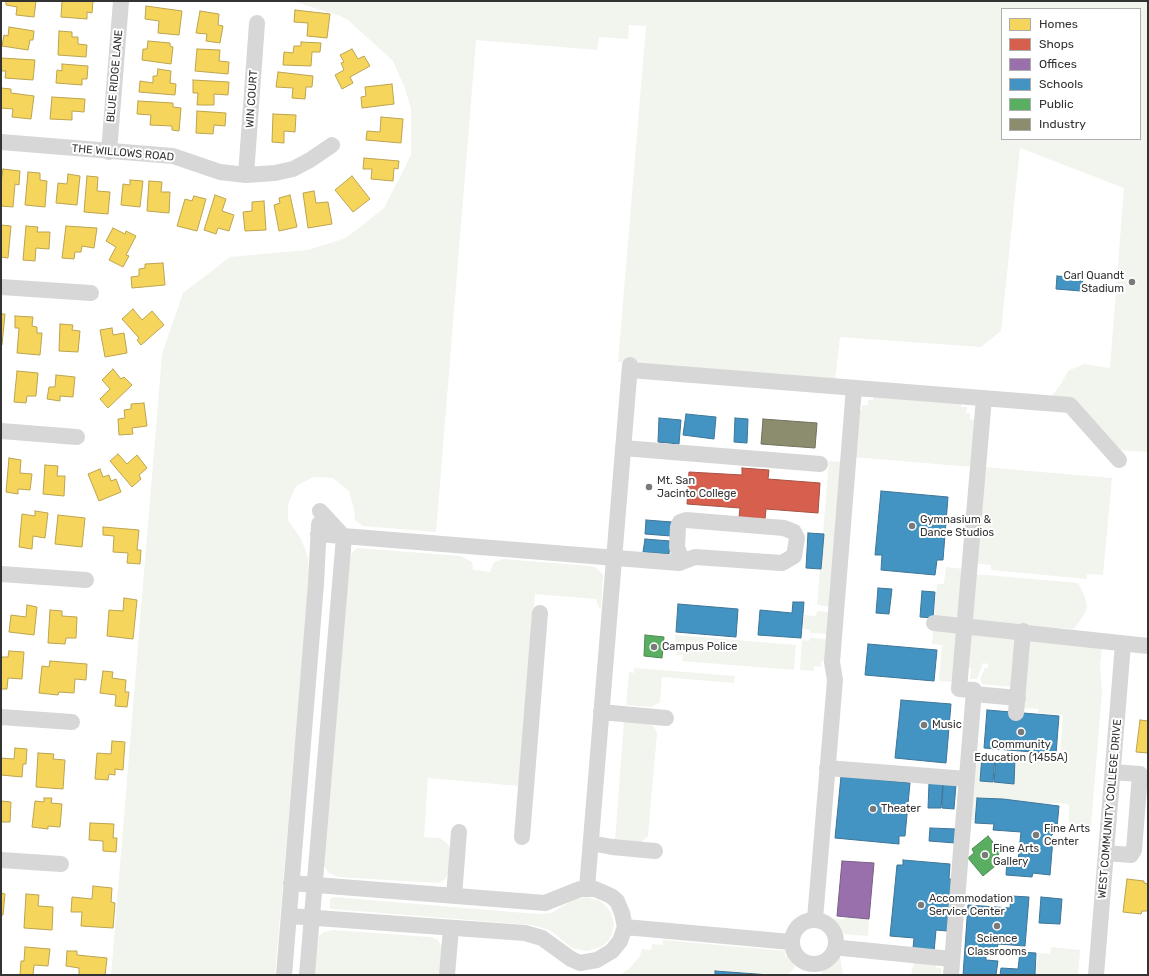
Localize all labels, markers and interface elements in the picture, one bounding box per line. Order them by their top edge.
legend [1001,8,1141,140]
text: Homes [1039,17,1078,31]
street label: BLUE RIDGE LANE [104,29,126,123]
text: Shops [1039,37,1074,51]
text: Offices [1039,57,1077,71]
street label: WIN COURT [243,70,261,128]
text: Schools [1039,77,1083,91]
text: Public [1039,97,1074,111]
text: Industry [1039,117,1086,131]
street label: THE WILLOWS ROAD [71,142,175,164]
place label: Carl Quandt Stadium [1063,269,1124,295]
marker: Carl Quandt Stadium [1127,277,1137,287]
place label: Mt. San Jacinto College [657,474,737,500]
marker: Mt. San Jacinto College [644,482,654,492]
place label: Gymnasium & Dance Studios [920,513,994,539]
marker: Gymnasium & Dance Studios [907,521,917,531]
place label: Campus Police [662,640,738,654]
marker: Campus Police [649,642,659,652]
place label: Music [932,718,962,732]
street label: WEST COMMUNITY COLLEGE DRIVE [1096,719,1124,899]
marker: Music [919,720,929,730]
marker: Community Education (1455A) [1016,727,1026,737]
place label: Community Education (1455A) [974,738,1068,764]
place label: Theater [881,802,921,816]
marker: Theater [868,804,878,814]
place label: Fine Arts Center [1044,822,1090,848]
marker: Fine Arts Center [1031,830,1041,840]
place label: Fine Arts Gallery [993,842,1039,868]
marker: Fine Arts Gallery [980,850,990,860]
place label: Accommodation Service Center [929,892,1013,918]
marker: Accommodation Service Center [916,900,926,910]
marker: Science Classrooms [992,921,1002,931]
place label: Science Classrooms [967,932,1027,958]

